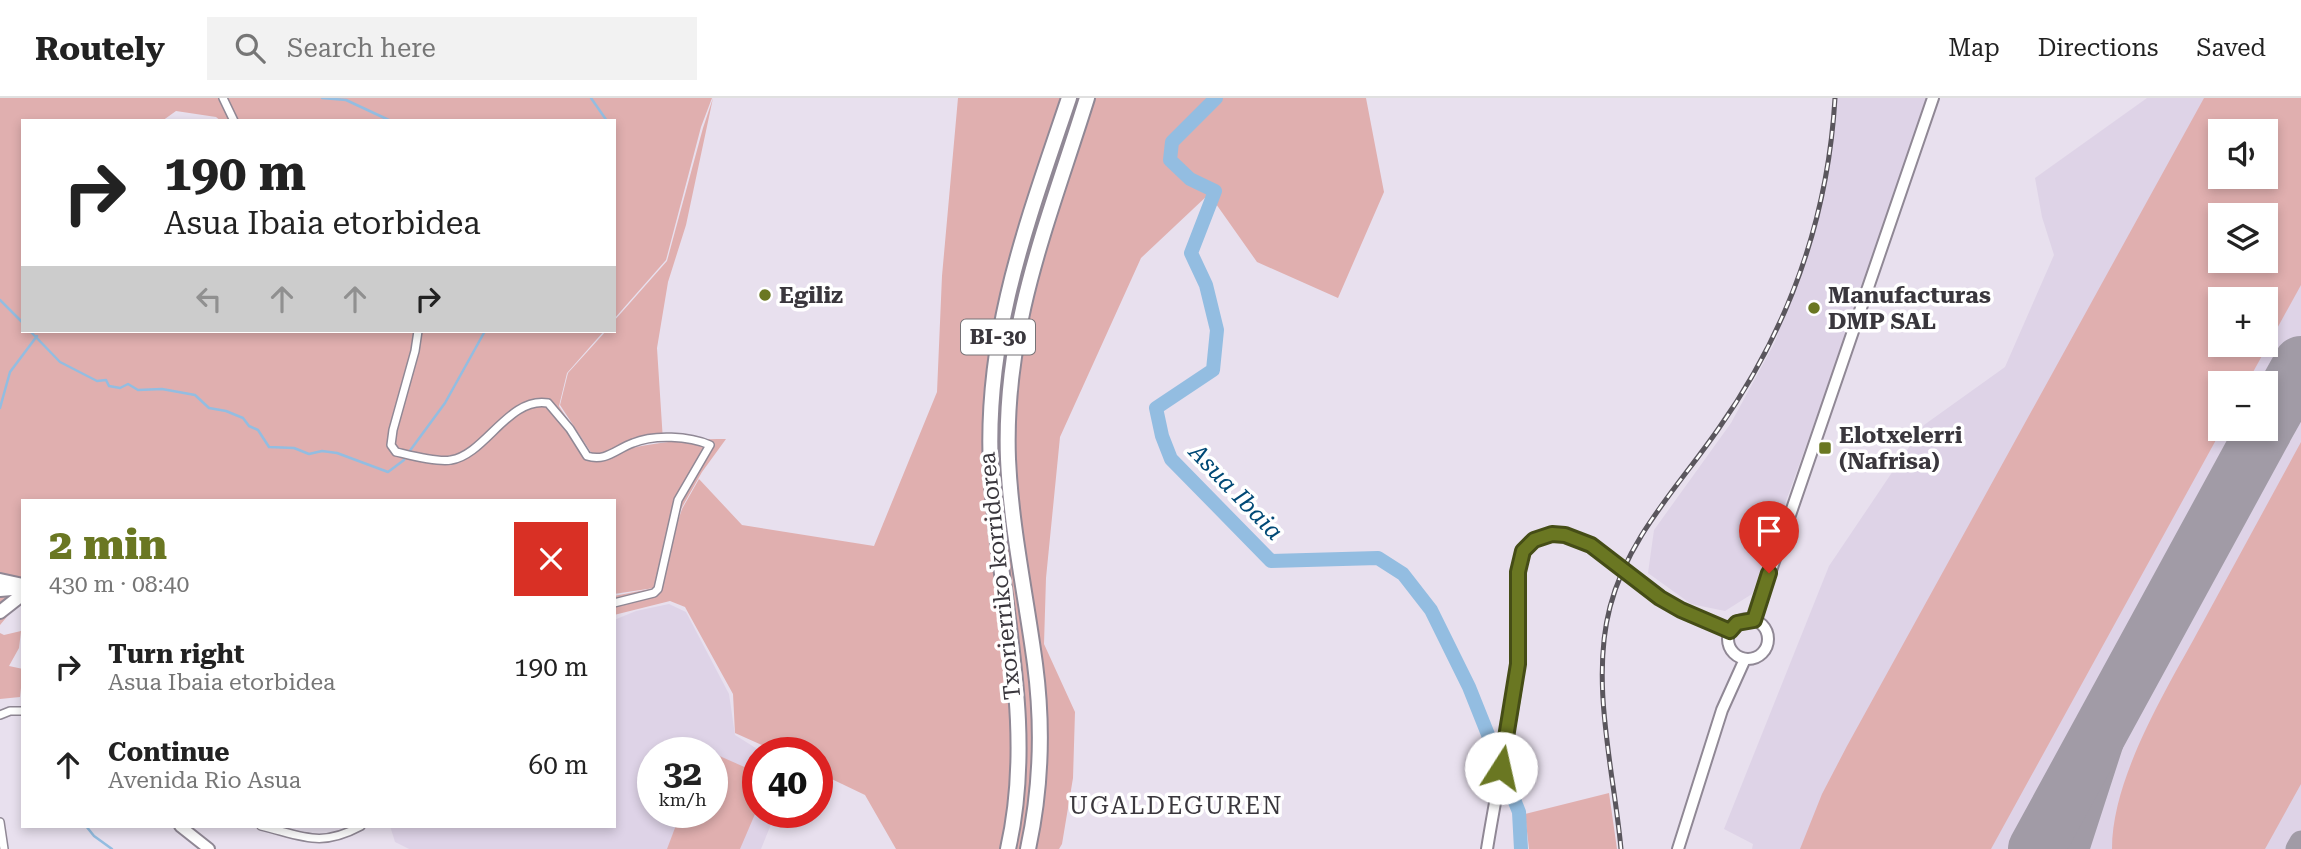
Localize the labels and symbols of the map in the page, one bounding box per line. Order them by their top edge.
place label: Egiliz [779,282,843,309]
place label: Manufacturas DMP SAL [1828,282,1991,335]
marker: Egiliz [757,287,773,303]
marker: Manufacturas DMP SAL [1806,300,1822,316]
road number: BI-30 [961,320,1035,354]
place label: Elotxelerri (Nafrisa) [1839,422,1963,475]
water label: Asua Ibaia [1182,437,1289,546]
marker: Elotxelerri (Nafrisa) [1817,440,1833,456]
street label: Txorierriko korridorea [974,450,1026,701]
pin [1739,501,1799,573]
position arrow [1464,731,1538,805]
speed limit sign: 40 [742,737,833,828]
district label: UGALDEGUREN [1069,792,1283,820]

